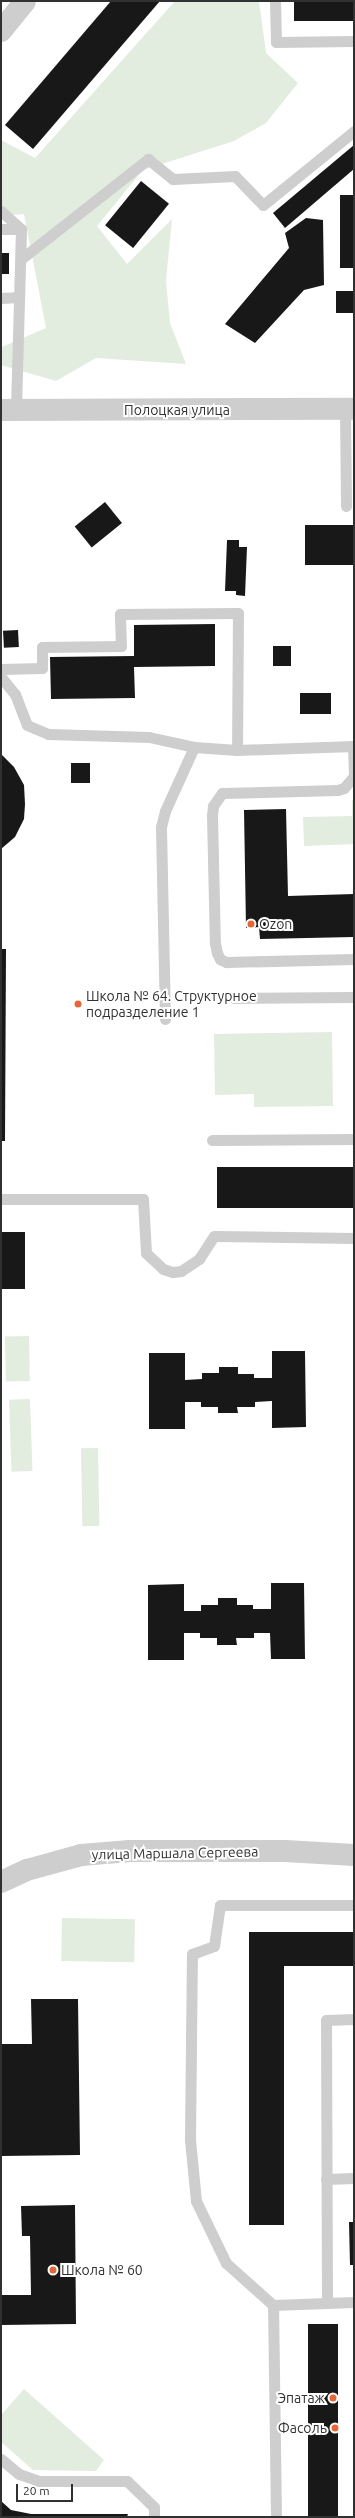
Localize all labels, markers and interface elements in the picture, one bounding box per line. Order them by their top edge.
street label: Полоцкая улица [124,402,230,418]
place label: Ozon [259,916,292,932]
marker: Ozon [246,919,256,929]
place label: Школа № 64. Структурное подразделение 1 [86,988,257,1020]
marker: Школа № 64. Структурное подразделение 1 [73,999,83,1009]
street label: улица Маршала Сергеева [91,1843,259,1863]
place label: Школа № 60 [61,2262,143,2278]
marker: Школа № 60 [48,2265,58,2275]
place label: Эпатаж [277,2390,325,2406]
marker: Эпатаж [328,2393,338,2403]
place label: Фасоль [278,2420,327,2436]
marker: Фасоль [330,2423,340,2433]
scale bar [18,2476,75,2502]
text: 20 m [23,2484,50,2497]

